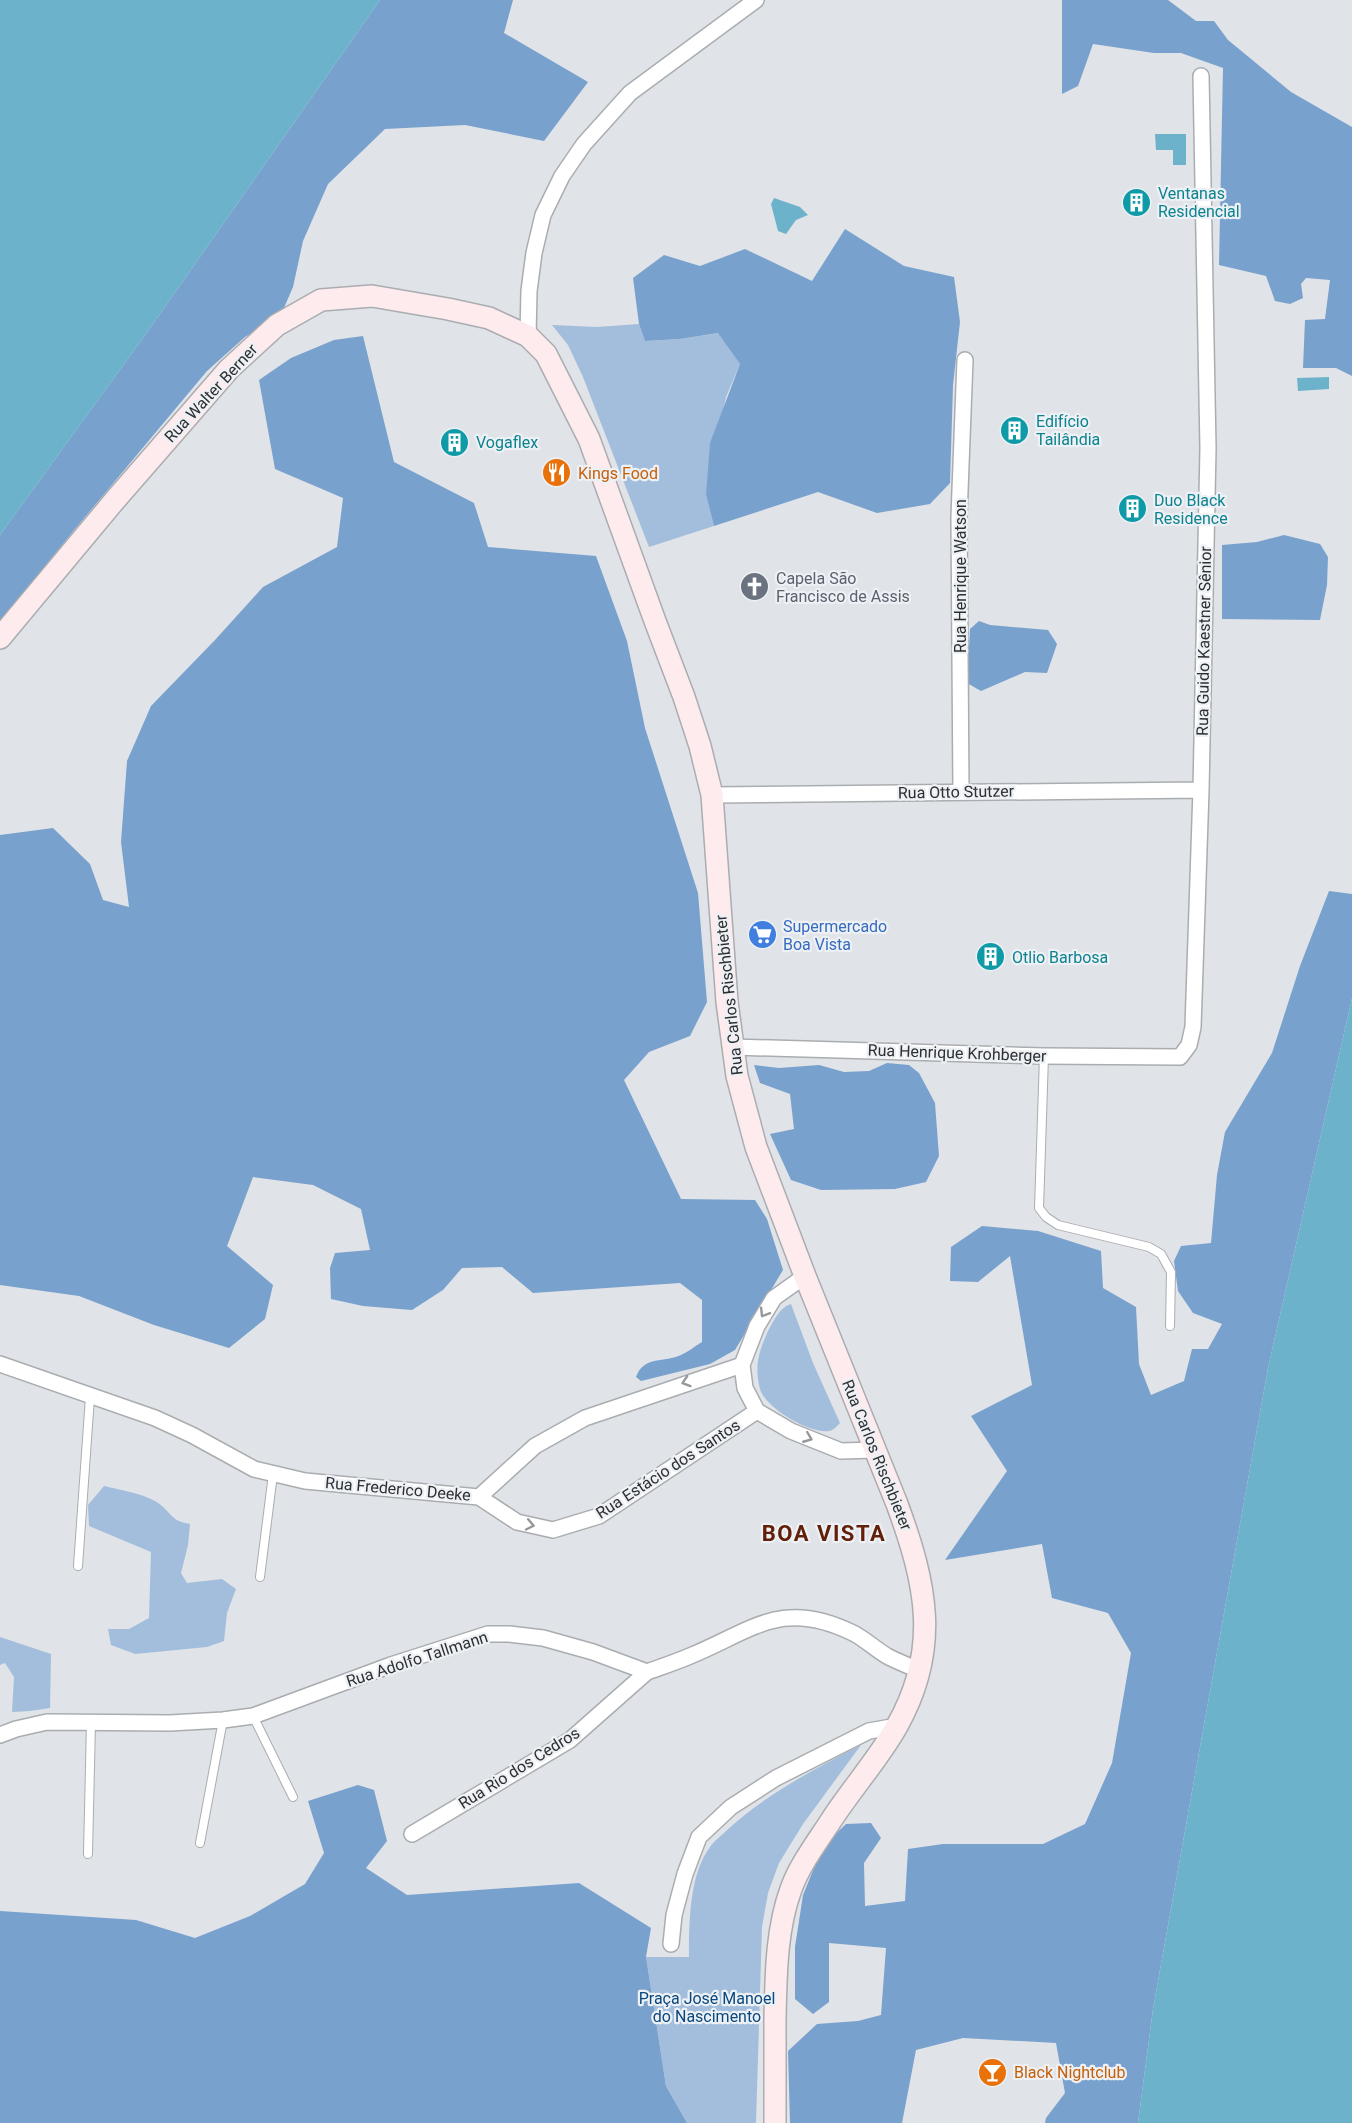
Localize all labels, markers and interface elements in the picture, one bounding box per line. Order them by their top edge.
place label: Ventanas Residencial [1158,184,1240,221]
building icon: Ventanas Residencial [1121,186,1153,218]
street label: Rua Walter Berner [161,339,262,446]
place label: Edifício Tailândia [1036,412,1100,449]
building icon: Edifício Tailândia [999,414,1031,446]
building icon: Vogaflex [439,426,471,458]
place label: Vogaflex [476,433,538,452]
restaurant icon: Kings Food [541,457,573,489]
place label: Kings Food [578,464,658,483]
place label: Duo Black Residence [1154,491,1228,528]
building icon: Duo Black Residence [1117,493,1149,525]
street label: Rua Henrique Watson [951,499,970,653]
street label: Rua Guido Kaestner Sênior [1193,545,1215,736]
place label: Capela São Francisco de Assis [776,569,910,606]
church icon: Capela São Francisco de Assis [739,571,771,603]
street label: Rua Otto Stutzer [898,781,1015,803]
street label: Rua Carlos Rischbieter [711,913,747,1076]
place label: Supermercado Boa Vista [783,917,887,954]
supermarket icon: Supermercado Boa Vista [746,919,778,951]
building icon: Otlio Barbosa [975,941,1007,973]
place label: Otlio Barbosa [1012,948,1108,967]
street label: Rua Henrique Krohberger [867,1040,1047,1066]
one-way arrow [761,1307,772,1318]
one-way arrow [681,1375,692,1387]
street label: Rua Carlos Rischbieter [838,1377,916,1534]
street label: Rua Estácio dos Santos [592,1415,744,1523]
one-way arrow [802,1431,813,1443]
street label: Rua Frederico Deeke [324,1473,472,1505]
one-way arrow [525,1518,535,1531]
district label: BOA VISTA [762,1521,886,1546]
street label: Rua Adolfo Tallmann [344,1627,490,1691]
street label: Rua Rio dos Cedros [455,1723,583,1813]
park label: Praça José Manoel do Nascimento [639,1989,775,2026]
bar icon: Black Nightclub [977,2056,1009,2088]
place label: Black Nightclub [1014,2063,1125,2082]

